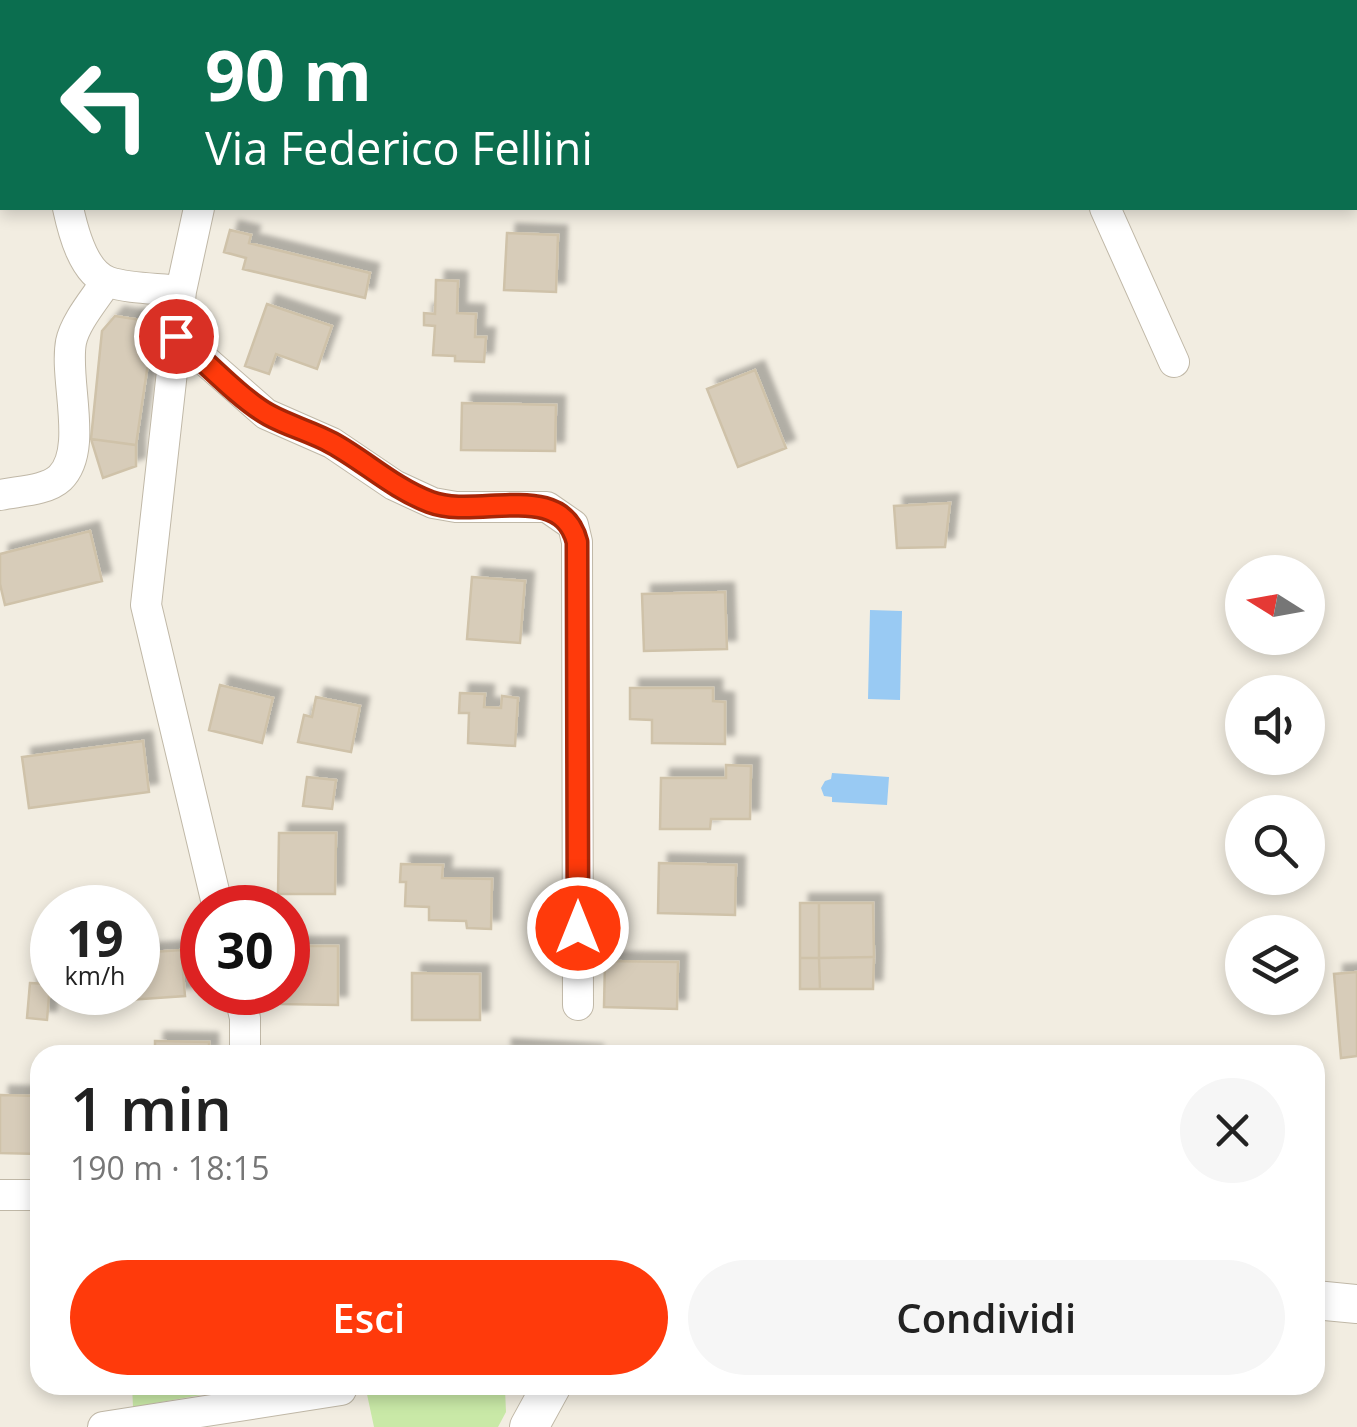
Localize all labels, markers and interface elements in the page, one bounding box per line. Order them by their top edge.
text: 90 m [205,26,372,122]
icon: left [40,40,170,170]
text: Via Federico Fellini [205,117,593,178]
pin [134,294,219,379]
icon: arrive [149,309,204,364]
north arrow [1225,555,1325,655]
map controls [1225,555,1325,1015]
button: sound [1225,675,1325,775]
button: search [1225,795,1325,895]
position arrow [526,876,630,980]
speed limit sign: 30 [180,885,310,1015]
text: 19 [66,904,124,972]
button: layers [1225,915,1325,1015]
text: km/h [65,958,125,992]
text: 1 min [70,1067,232,1149]
button: close [1180,1078,1285,1183]
text: 190 m · 18:15 [70,1146,269,1189]
button: Esci [70,1260,668,1375]
button: Condividi [688,1260,1285,1375]

